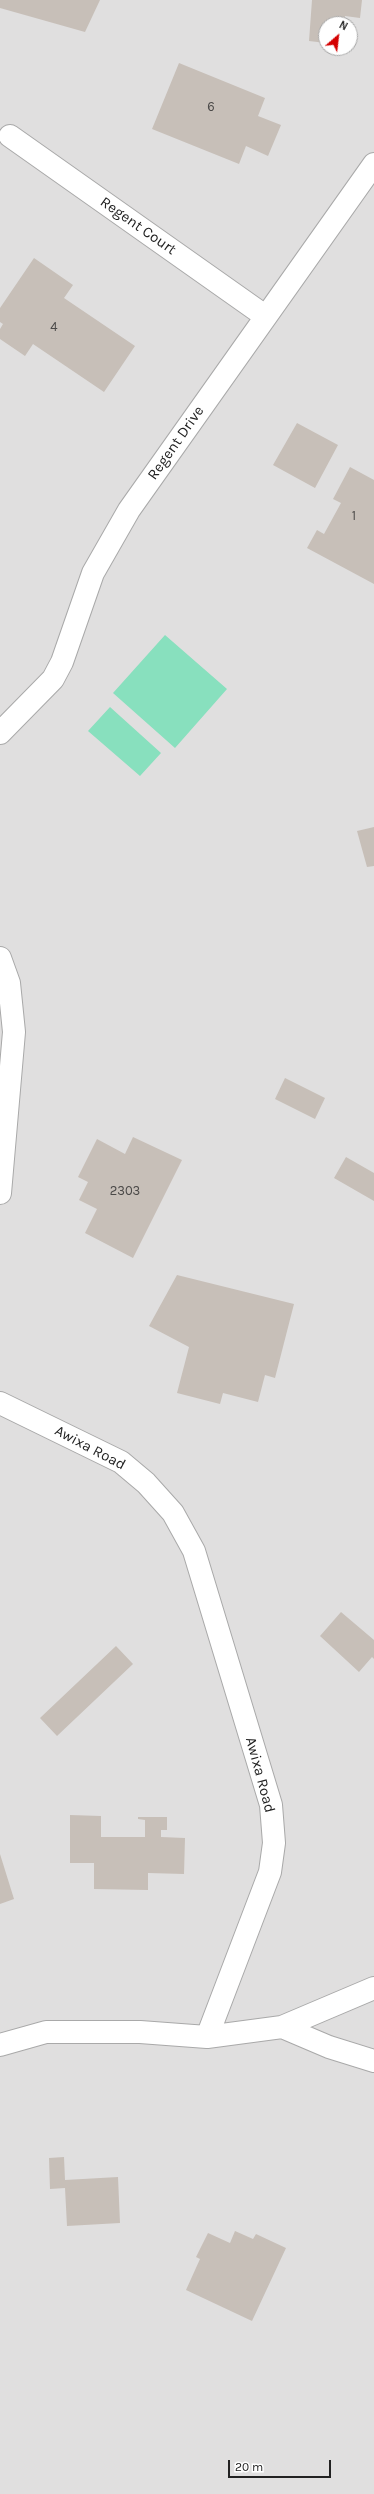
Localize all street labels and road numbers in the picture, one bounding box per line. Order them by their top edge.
street label: Regent Court [96,193,180,259]
street label: Regent Drive [144,402,208,484]
street label: Awixa Road [52,1422,128,1474]
street label: Awixa Road [241,1735,279,1815]

